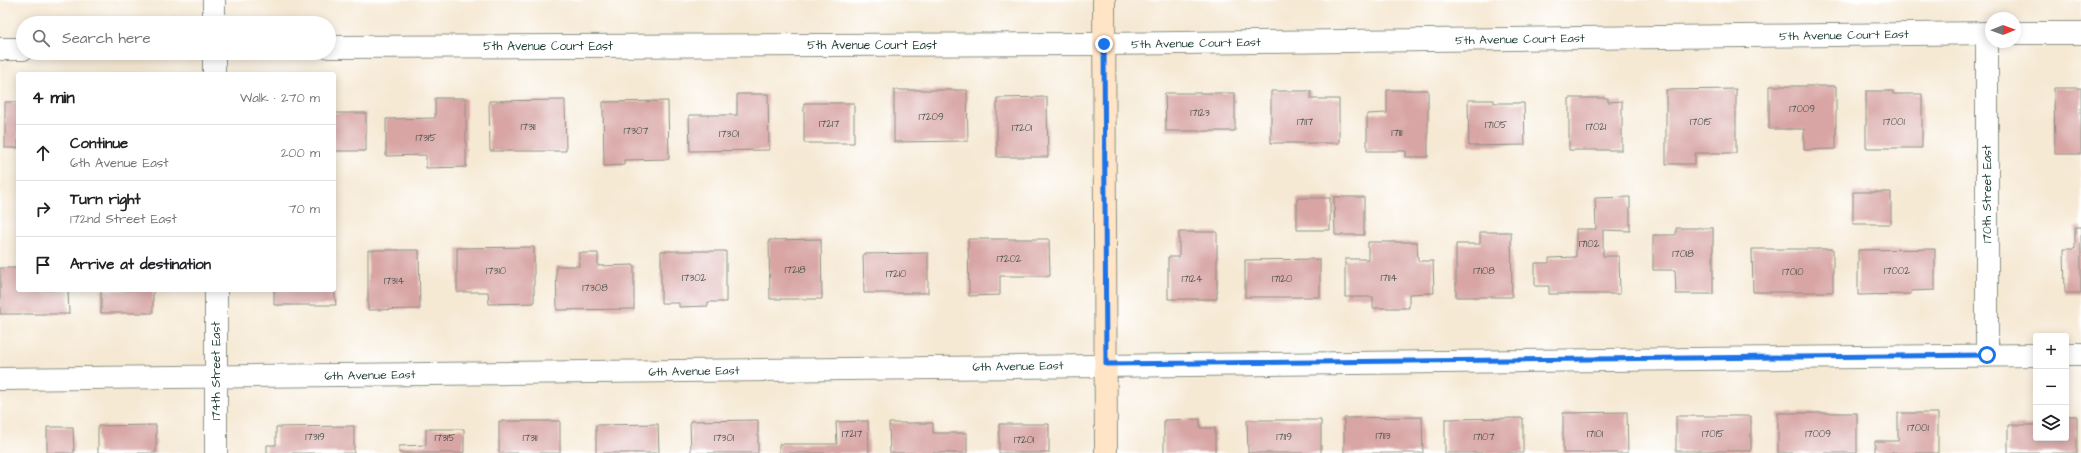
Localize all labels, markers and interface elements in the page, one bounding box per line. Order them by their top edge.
north arrow [1985,12,2021,48]
search box [16,16,336,60]
street label: 5th Avenue Court East [1779,26,1909,45]
icon: search [30,27,52,49]
text: Search here [62,28,151,49]
street label: 5th Avenue Court East [1455,30,1585,49]
street label: 5th Avenue Court East [1131,34,1261,53]
route end [1095,35,1113,53]
street label: 5th Avenue Court East [807,37,937,54]
street label: 5th Avenue Court East [483,38,613,55]
text: 4 min [32,86,75,110]
text: Walk · 270 m [240,89,320,107]
house number: 17009 [1789,102,1815,116]
house number: 17123 [1190,106,1210,120]
house number: 17209 [918,110,944,124]
house number: 17117 [1297,115,1313,129]
house number: 17015 [1690,115,1712,129]
house number: 17001 [1883,115,1905,129]
house number: 17217 [819,117,839,131]
house number: 17105 [1485,118,1507,132]
house number: 17311 [520,120,536,134]
house number: 17021 [1586,120,1607,134]
house number: 17201 [1012,121,1033,135]
house number: 17307 [624,124,648,138]
house number: 17111 [1391,126,1403,140]
house number: 17301 [719,127,740,141]
house number: 17315 [416,131,436,145]
text: Continue [70,133,128,154]
icon: ahead [32,142,54,164]
text: 200 m [281,144,320,162]
street label: 170th Street East [1979,145,1996,243]
text: 6th Avenue East [70,154,169,172]
text: Turn right [70,189,141,210]
icon: right [32,198,54,220]
text: 70 m [288,200,320,218]
text: 172nd Street East [70,210,177,228]
house number: 17102 [1579,237,1600,251]
house number: 17018 [1672,247,1694,261]
house number: 17202 [996,252,1022,266]
icon: arrive [32,254,54,276]
text: Arrive at destination [70,254,211,275]
house number: 17218 [785,263,806,277]
house number: 17310 [486,264,506,278]
house number: 17108 [1473,264,1495,278]
house number: 17002 [1884,264,1910,278]
house number: 17010 [1782,265,1804,279]
house number: 17210 [886,267,906,281]
house number: 17302 [682,271,707,285]
house number: 17114 [1381,271,1398,285]
house number: 17124 [1181,272,1203,286]
house number: 17120 [1272,272,1292,286]
house number: 17314 [384,274,404,288]
house number: 17308 [582,281,608,295]
street label: 174th Street East [208,322,225,420]
map controls [2033,333,2069,441]
button: + [2033,333,2069,369]
route start [1978,346,1996,364]
street label: 6th Avenue East [972,357,1064,376]
street label: 6th Avenue East [648,362,740,381]
street label: 6th Avenue East [324,366,416,385]
button: − [2033,369,2069,405]
button: layers [2033,405,2069,441]
house number: 17001 [1907,421,1929,435]
house number: 17217 [842,427,862,441]
house number: 17101 [1587,427,1604,441]
house number: 17015 [1702,427,1724,441]
house number: 17009 [1805,427,1831,441]
house number: 17113 [1375,429,1391,443]
house number: 17319 [305,430,325,444]
house number: 17119 [1276,430,1292,444]
house number: 17107 [1473,430,1495,444]
house number: 17315 [435,431,455,445]
house number: 17311 [522,431,538,445]
house number: 17301 [714,431,735,445]
house number: 17201 [1014,433,1035,447]

